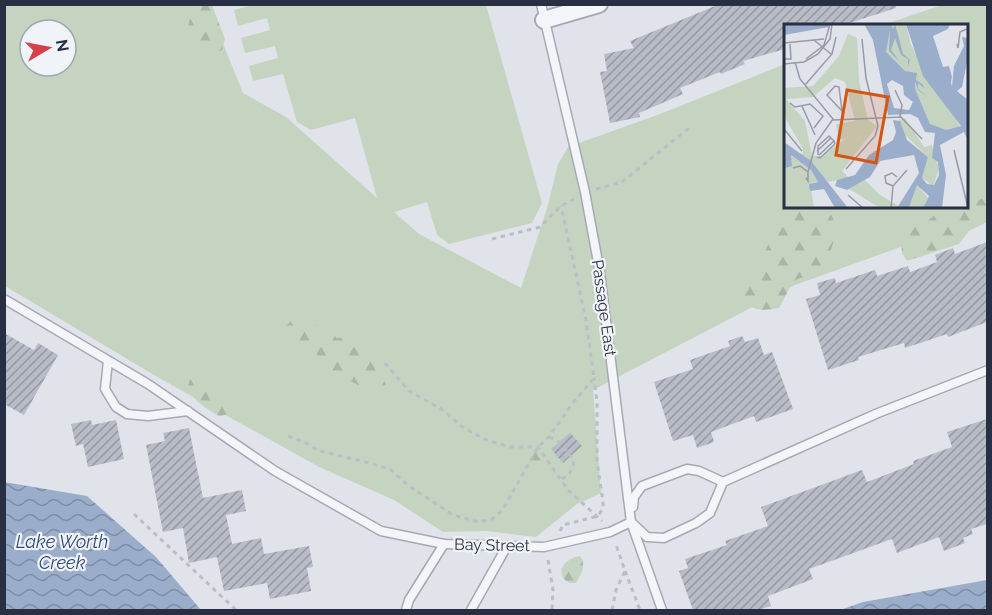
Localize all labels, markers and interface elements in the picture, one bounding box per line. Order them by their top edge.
north arrow [18,18,78,78]
inset map [784,24,968,208]
text: N [52,38,73,53]
street label: Passage East [588,258,620,358]
water label: Lake Worth Creek [16,531,108,573]
street label: Bay Street [454,535,531,555]

